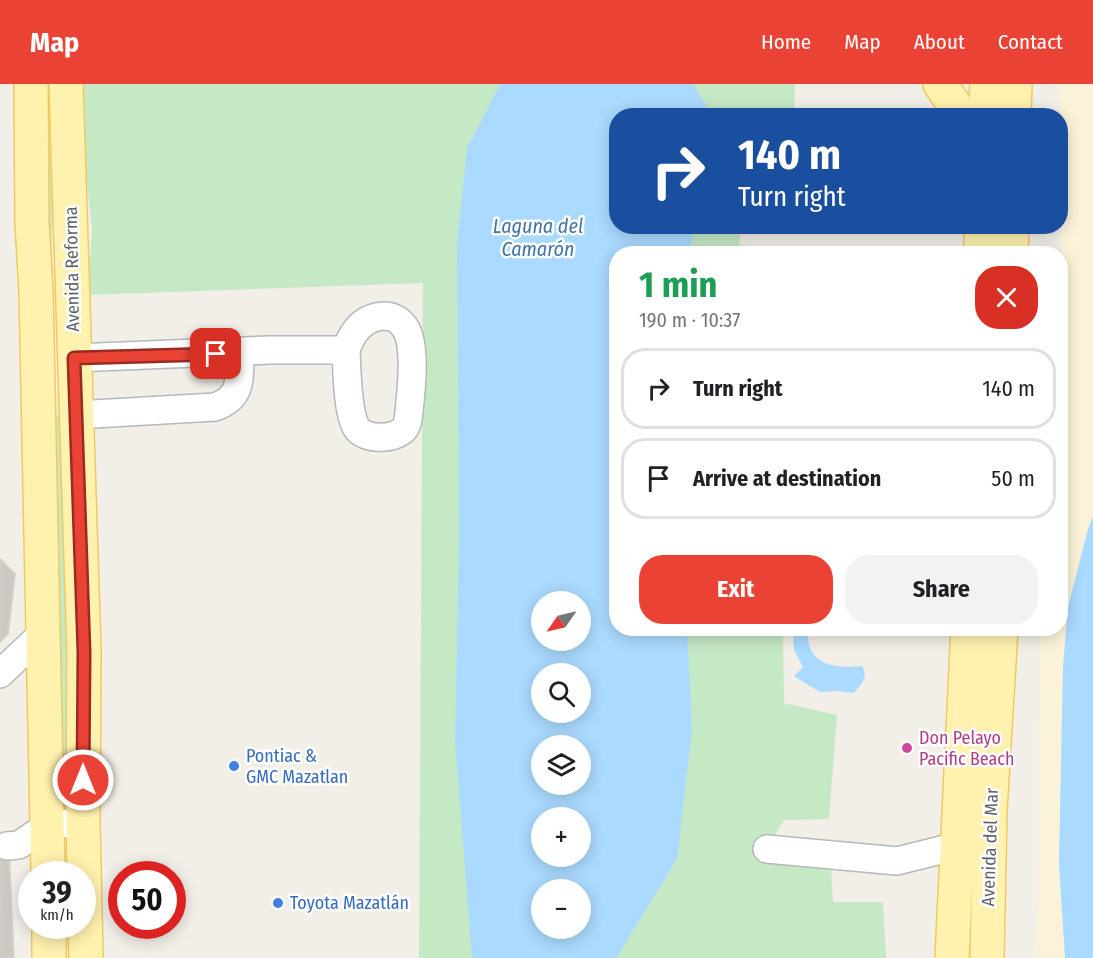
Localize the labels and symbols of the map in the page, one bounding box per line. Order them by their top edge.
street label: Avenida Reforma [60,206,84,332]
water label: Laguna del Camarón [493,214,583,261]
pin [190,328,241,379]
north arrow [531,591,591,651]
place label: Don Pelayo Pacific Beach [919,727,1014,770]
marker: Don Pelayo Pacific Beach [900,741,914,755]
place label: Pontiac & GMC Mazatlan [246,745,348,788]
position arrow [51,748,115,812]
marker: Pontiac & GMC Mazatlan [227,759,241,773]
street label: Avenida del Mar [977,787,1003,907]
speed limit sign: 50 [108,861,186,939]
place label: Toyota Mazatlán [290,892,409,914]
marker: Toyota Mazatlán [271,896,285,910]

